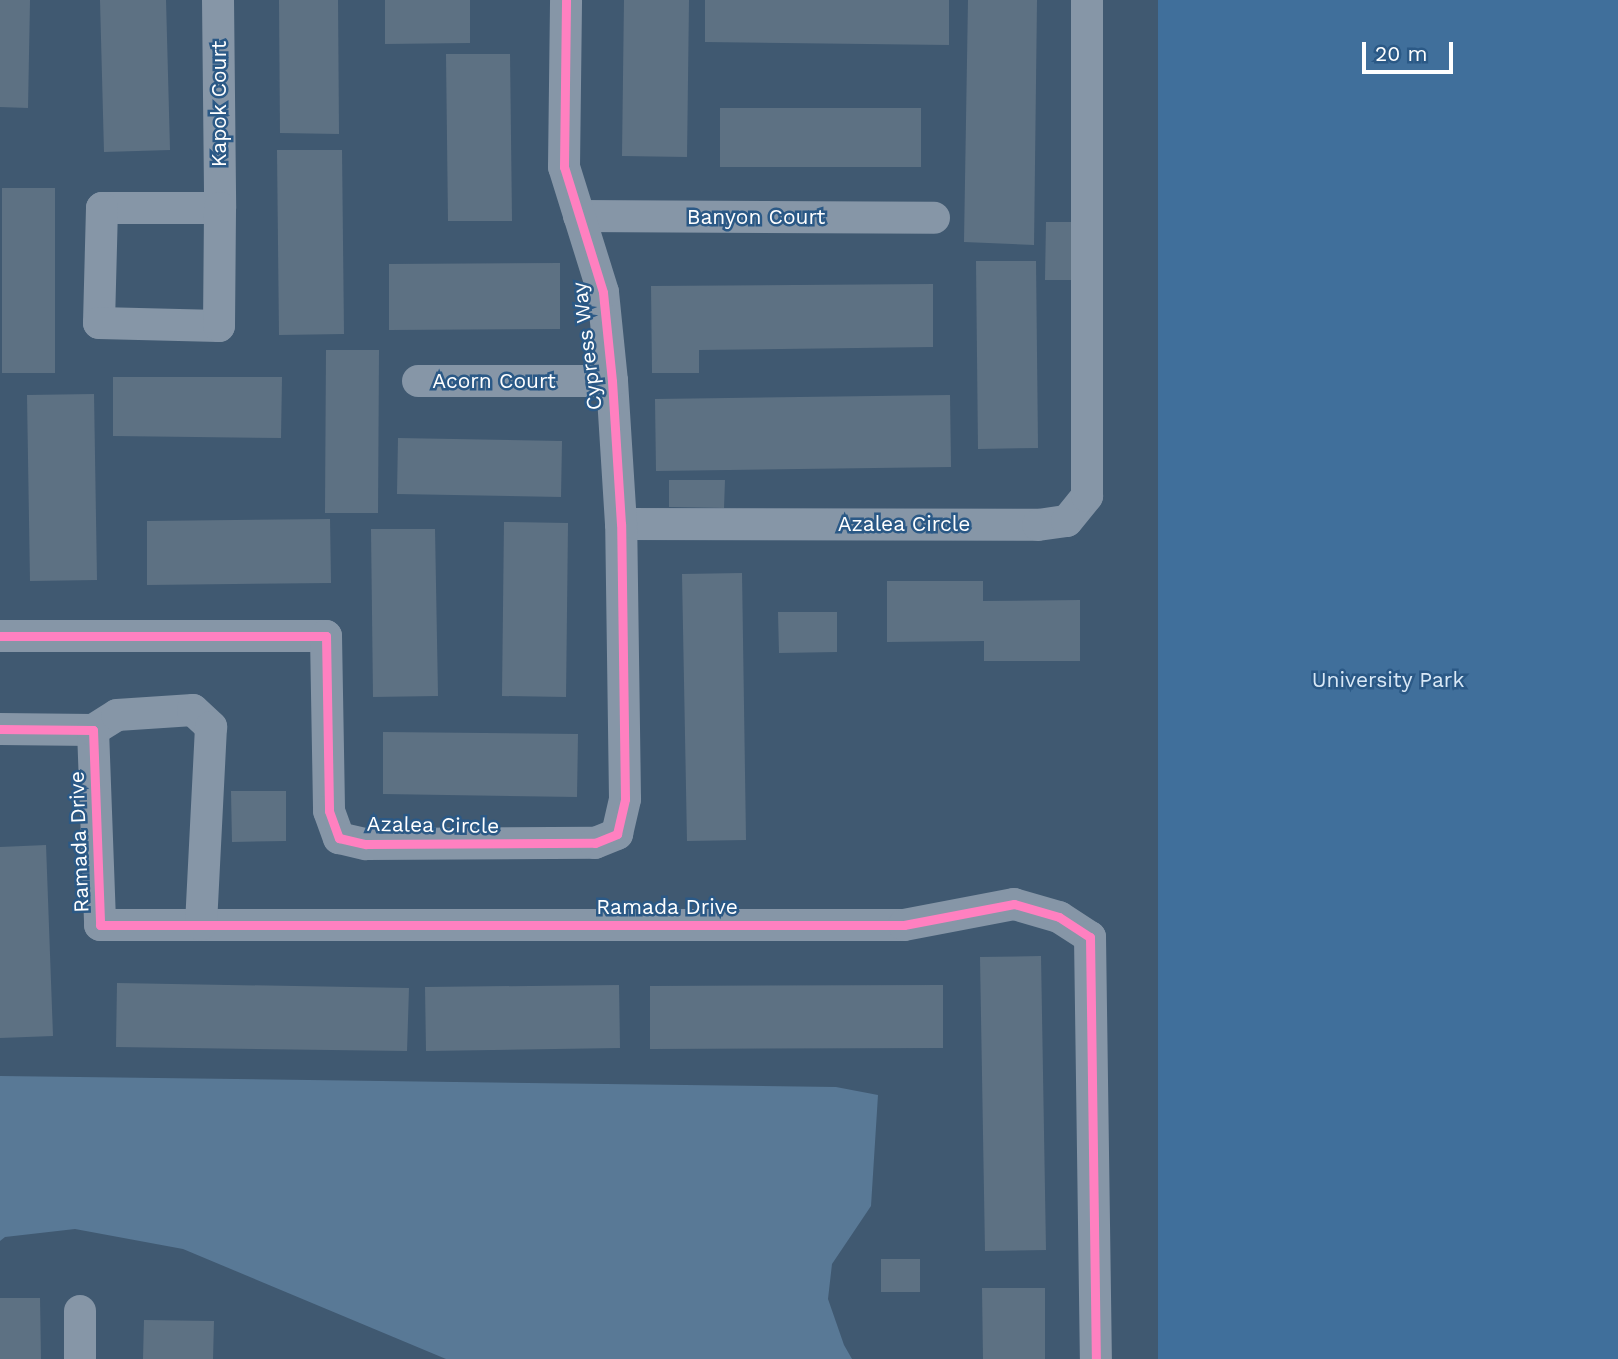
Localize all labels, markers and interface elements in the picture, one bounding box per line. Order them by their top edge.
scale bar [1366,28,1457,72]
street label: Kapok Court [206,41,232,167]
text: 20 m [1375,41,1427,66]
street label: Banyon Court [687,204,825,230]
street label: Cypress Way [567,280,607,412]
street label: Acorn Court [432,368,556,394]
street label: Azalea Circle [837,511,971,537]
park label: University Park [1311,667,1465,693]
street label: Ramada Drive [64,771,94,913]
street label: Azalea Circle [366,811,500,839]
street label: Ramada Drive [596,894,738,920]

